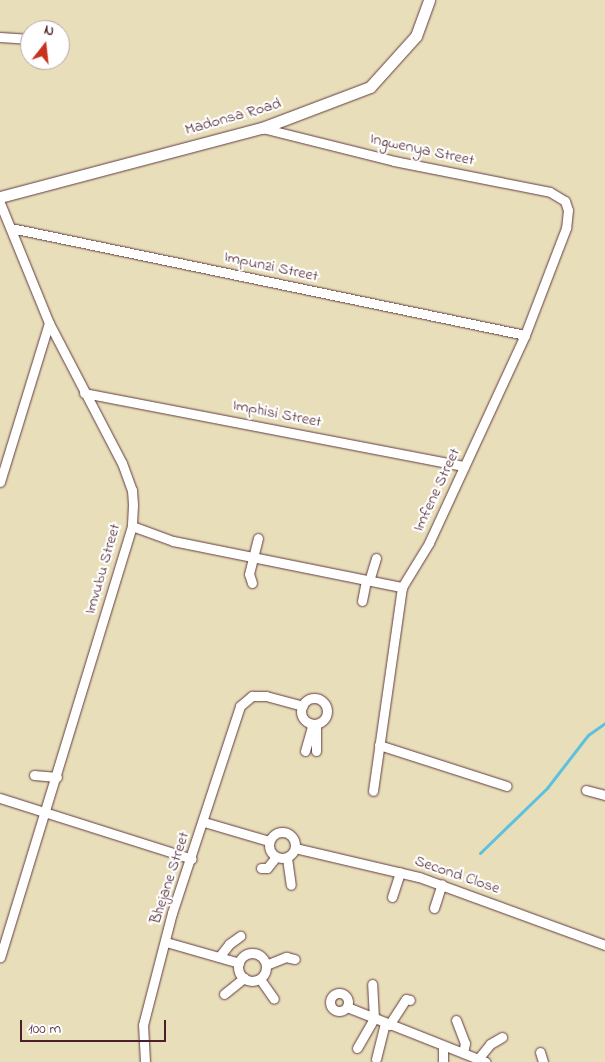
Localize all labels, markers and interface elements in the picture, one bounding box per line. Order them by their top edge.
north arrow [20,20,70,70]
text: N [42,20,56,42]
street label: Madonsa Road [183,94,283,140]
street label: Ingwenya Street [368,130,476,170]
street label: Impunzi Street [222,248,320,286]
street label: Imphisi Street [231,396,323,432]
street label: Imfene Street [409,445,465,535]
street label: Imvubu Street [81,521,125,617]
street label: Bhejane Street [146,829,194,927]
street label: Second Close [412,851,502,899]
scale bar [22,1010,169,1042]
text: 100 m [28,1018,61,1040]

